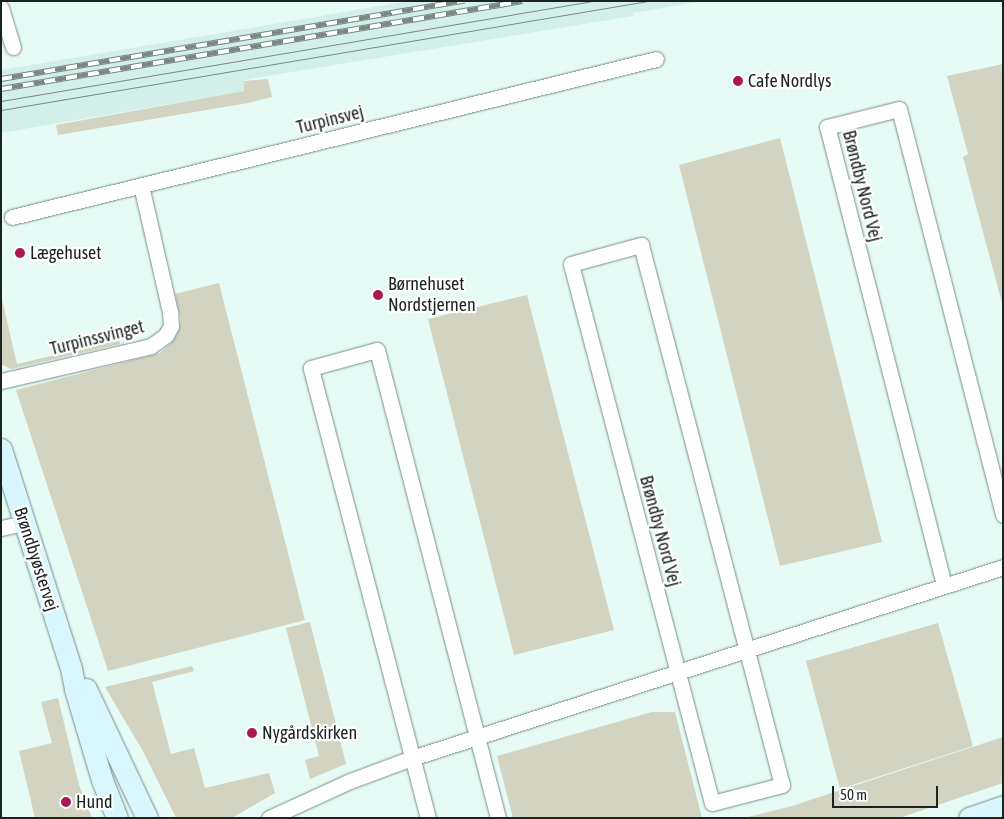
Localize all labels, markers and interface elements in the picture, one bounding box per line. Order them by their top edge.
place label: Cafe Nordlys [748,70,831,92]
marker: Cafe Nordlys [732,75,744,87]
street label: Turpinsvej [294,101,366,139]
street label: Brøndby Nord Vej [838,128,886,244]
place label: Lægehuset [30,242,101,264]
marker: Lægehuset [14,247,26,259]
place label: Børnehuset Nordstjernen [388,274,476,316]
marker: Børnehuset Nordstjernen [372,289,384,301]
street label: Turpinssvinget [48,316,146,360]
street label: Brøndby Nord Vej [635,473,685,589]
street label: Brøndbyøstervej [9,504,63,614]
place label: Nygårdskirken [262,722,357,744]
marker: Nygårdskirken [246,727,258,739]
scale bar [834,776,940,808]
text: 50 m [840,786,867,803]
place label: Hund [76,791,112,813]
marker: Hund [60,796,72,808]

